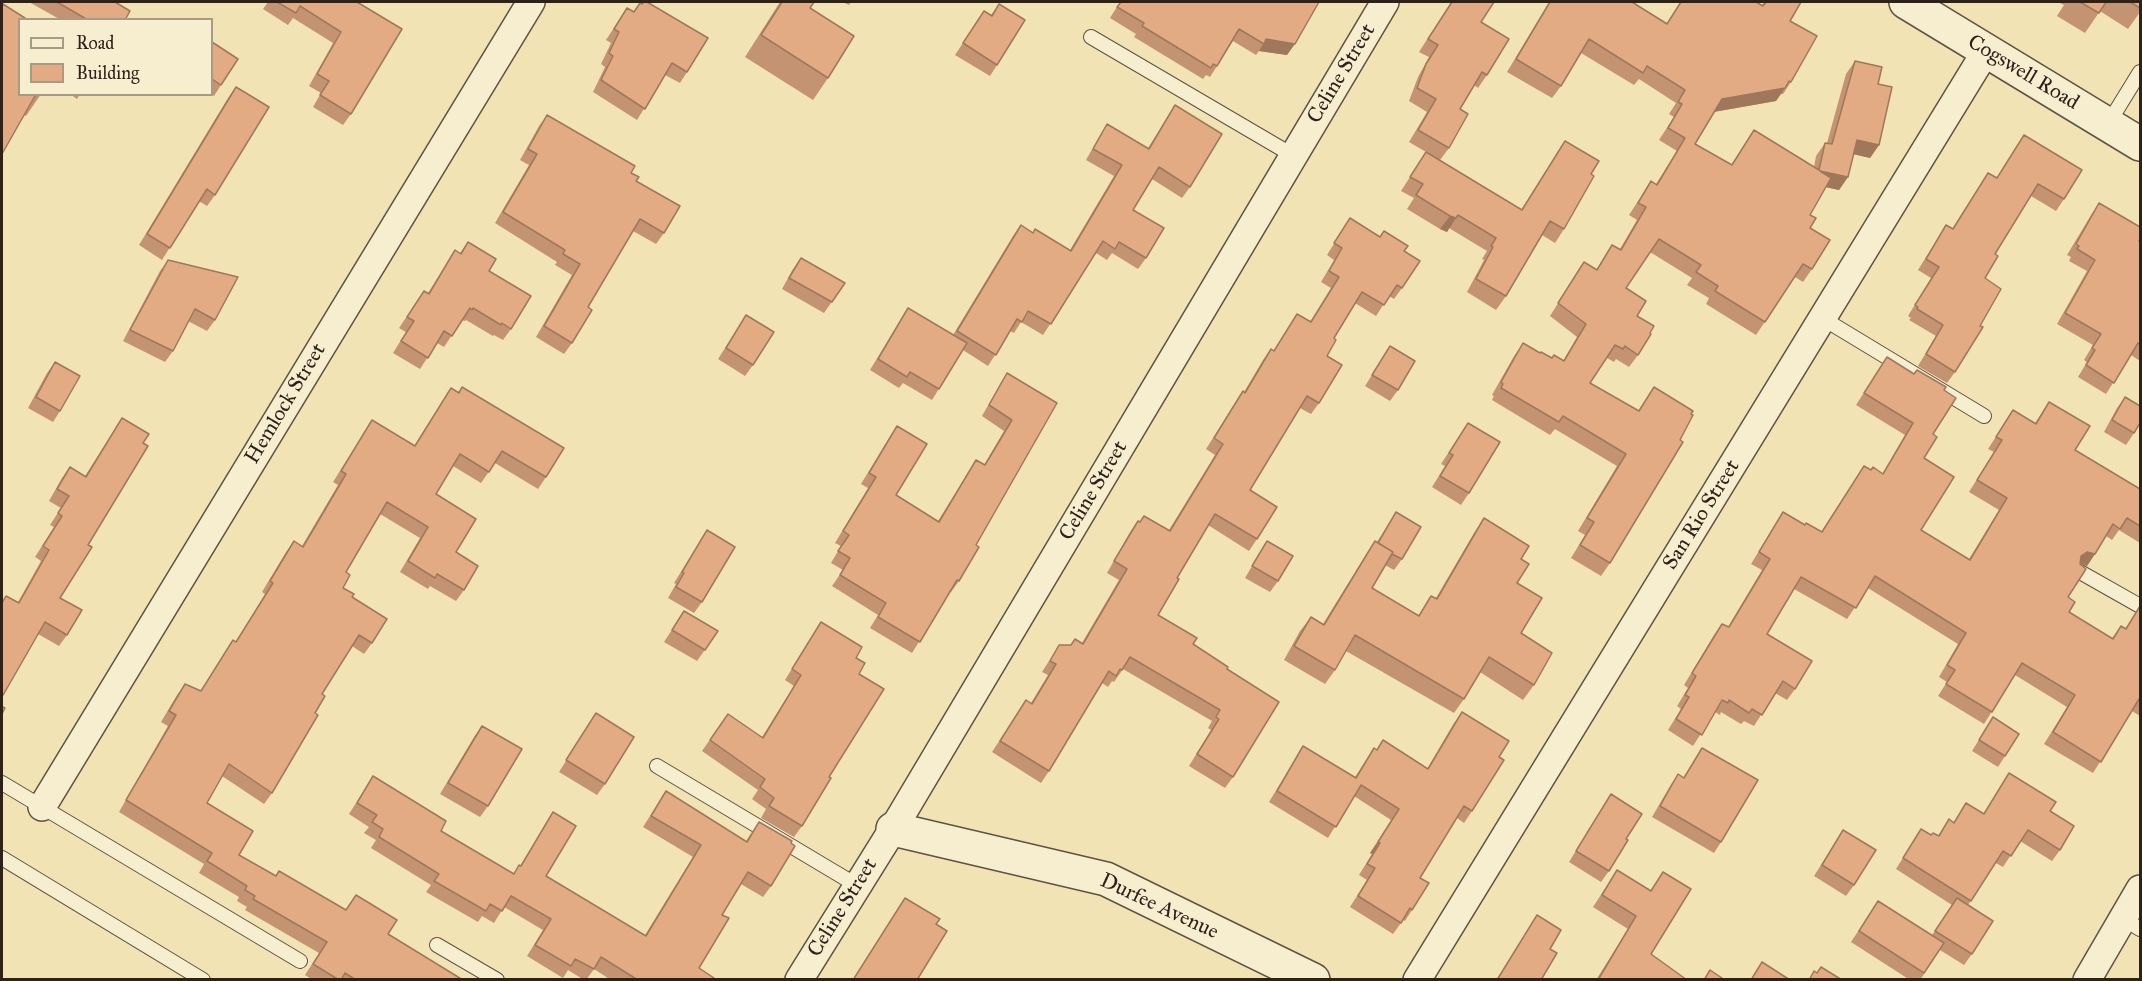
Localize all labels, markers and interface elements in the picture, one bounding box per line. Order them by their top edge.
legend [18,18,213,96]
street label: Celine Street [1303,20,1381,128]
street label: Cogswell Road [1963,30,2083,116]
text: Road [76,32,114,54]
text: Building [76,62,139,84]
street label: Hemlock Street [240,339,332,469]
street label: Celine Street [1055,437,1133,545]
street label: San Rio Street [1658,455,1746,575]
street label: Celine Street [803,854,883,962]
street label: Durfee Avenue [1096,869,1222,945]

